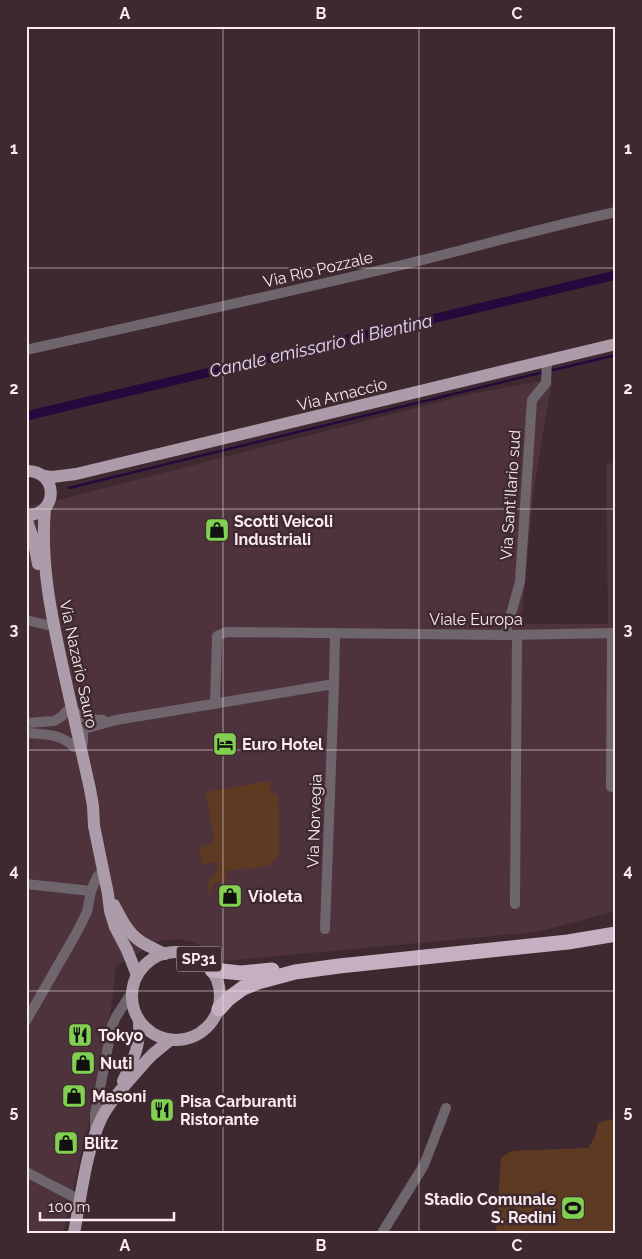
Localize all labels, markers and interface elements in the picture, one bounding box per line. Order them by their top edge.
text: A [120,4,131,23]
text: B [316,4,327,23]
text: C [512,4,523,23]
text: 1 [10,139,18,158]
text: 1 [624,139,632,158]
street label: Via Rio Pozzale [261,248,375,291]
water label: Canale emissario di Bientina [207,310,435,381]
street label: Via Arnaccio [295,374,389,415]
text: 2 [9,379,19,398]
text: 2 [623,379,633,398]
street label: Via Sant'Ilario sud [496,429,525,561]
place label: Scotti Veicoli Industriali [234,512,333,549]
shop icon: Scotti Veicoli Industriali [204,517,230,543]
street label: Via Nazario Sauro [56,598,101,730]
street label: Viale Europa [429,610,523,629]
text: 3 [10,620,19,639]
text: 3 [624,620,633,639]
hotel icon: Euro Hotel [212,731,238,757]
place label: Euro Hotel [242,735,324,754]
street label: Via Norvegia [303,774,326,868]
text: 4 [9,861,19,880]
text: 4 [623,861,633,880]
shop icon: Violeta [217,883,243,909]
place label: Violeta [248,887,303,906]
road number: SP31 [176,946,222,972]
restaurant icon: Tokyo [67,1022,93,1048]
place label: Tokyo [98,1026,143,1045]
shop icon: Nuti [70,1050,96,1076]
place label: Nuti [100,1054,132,1073]
shop icon: Masoni [61,1083,87,1109]
place label: Masoni [92,1087,146,1106]
place label: Pisa Carburanti Ristorante [180,1092,297,1129]
restaurant icon: Pisa Carburanti Ristorante [149,1097,175,1123]
text: 5 [10,1102,19,1121]
text: 5 [624,1102,633,1121]
shop icon: Blitz [53,1130,79,1156]
place label: Blitz [84,1134,118,1153]
scale bar [40,1189,174,1221]
place label: Stadio Comunale S. Redini [424,1190,556,1227]
sports icon: Stadio Comunale S. Redini [560,1195,586,1221]
text: 100 m [48,1198,90,1216]
text: A [120,1236,131,1255]
text: B [316,1236,327,1255]
text: C [512,1236,523,1255]

